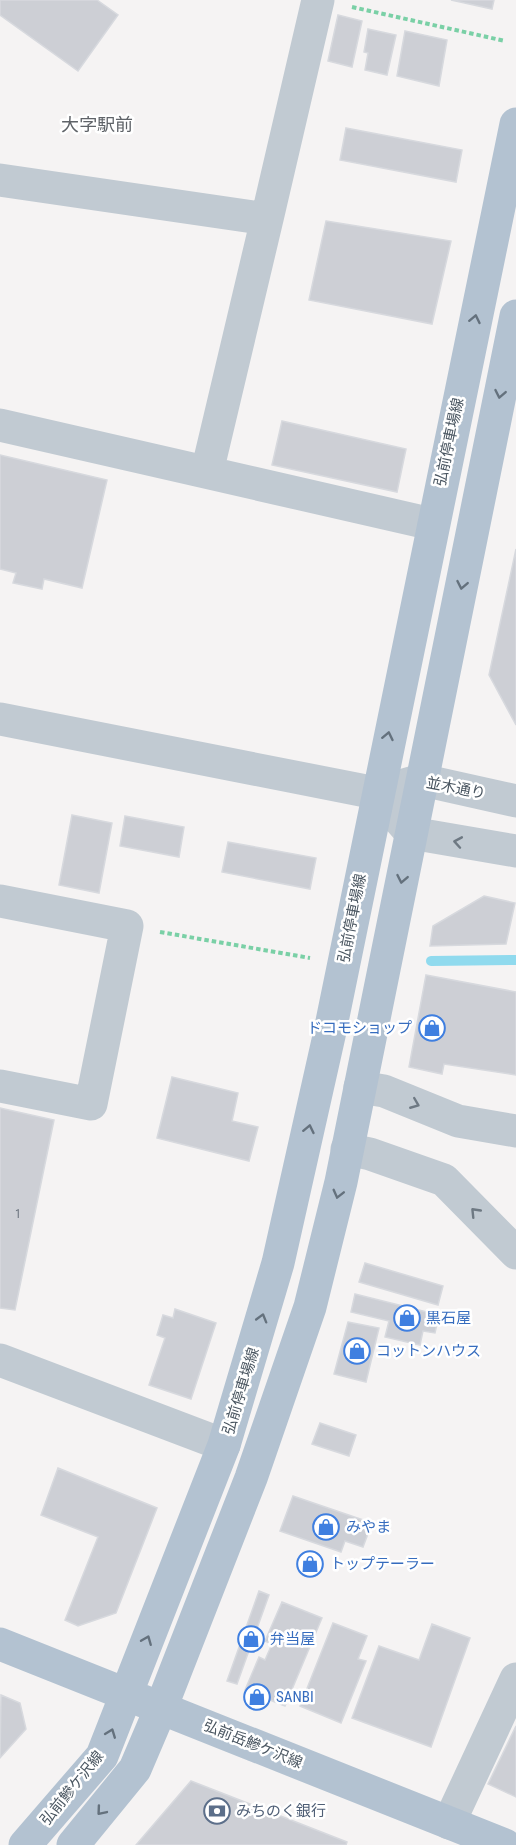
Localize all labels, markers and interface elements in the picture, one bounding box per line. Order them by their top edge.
district label: 大字駅前 [61,114,133,135]
one-way arrow [468,314,481,324]
one-way arrow [494,389,507,399]
street label: 弘前停車場線 [431,396,467,488]
one-way arrow [456,580,469,590]
one-way arrow [381,731,394,741]
street label: 並木通り [425,773,487,803]
one-way arrow [454,836,463,848]
street label: 弘前停車場線 [335,872,369,964]
one-way arrow [396,874,409,884]
shop icon: ドコモショップ [417,1013,447,1043]
place label: ドコモショップ [307,1019,412,1037]
one-way arrow [409,1097,420,1109]
one-way arrow [302,1124,315,1134]
one-way arrow [332,1188,345,1198]
house number: 1 [15,1207,21,1221]
one-way arrow [471,1208,482,1218]
shop icon: 黒石屋 [392,1303,422,1333]
place label: 黒石屋 [426,1309,471,1327]
one-way arrow [255,1313,268,1323]
shop icon: コットンハウス [342,1336,372,1366]
place label: コットンハウス [376,1342,481,1360]
street label: 弘前停車場線 [219,1345,263,1437]
shop icon: みやま [311,1512,341,1542]
place label: みやま [346,1518,391,1536]
shop icon: トップテーラー [295,1549,325,1579]
place label: トップテーラー [330,1555,435,1573]
shop icon: 弁当屋 [236,1624,266,1654]
place label: 弁当屋 [270,1630,315,1648]
one-way arrow [140,1635,153,1646]
shop icon: SANBI [242,1682,272,1712]
place label: SANBI [276,1688,314,1706]
street label: 弘前岳鰺ケ沢線 [201,1716,305,1772]
one-way arrow [104,1728,116,1739]
street label: 弘前鰺ケ沢線 [37,1747,107,1829]
bank icon: みちのく銀行 [202,1796,232,1826]
place label: みちのく銀行 [236,1802,326,1820]
one-way arrow [97,1805,108,1816]

